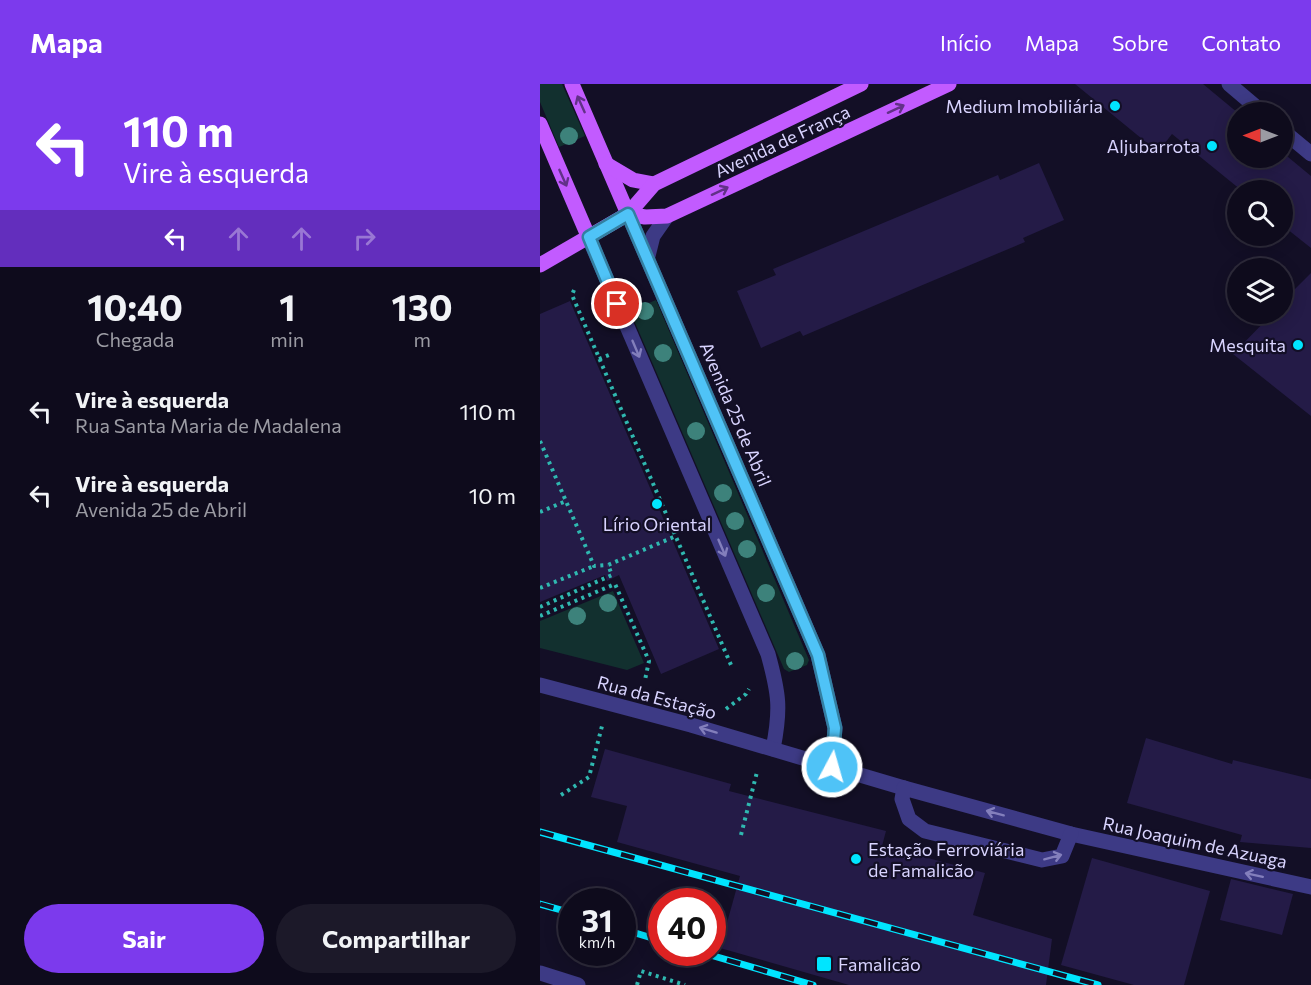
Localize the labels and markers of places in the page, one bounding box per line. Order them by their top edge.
place label: Medium Imobiliária [946,95,1103,117]
marker: Medium Imobiliária [1108,99,1122,113]
place label: Aljubarrota [1107,135,1200,157]
marker: Aljubarrota [1205,139,1219,153]
pin [591,278,642,329]
place label: Mesquita [1209,334,1286,356]
marker: Mesquita [1291,338,1305,352]
marker: Lírio Oriental [650,497,664,511]
place label: Lírio Oriental [603,513,711,535]
place label: Estação Ferroviária de Famalicão [868,838,1024,881]
marker: Estação Ferroviária de Famalicão [849,852,863,866]
place label: Famalicão [838,953,921,975]
marker: Famalicão [815,955,833,973]

